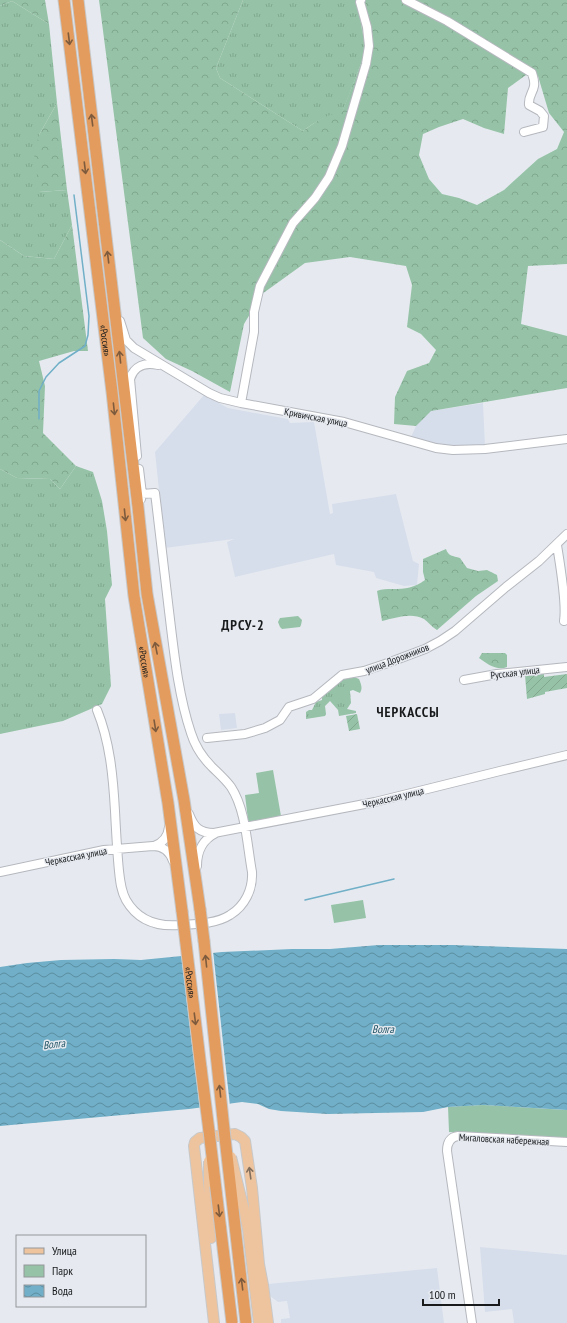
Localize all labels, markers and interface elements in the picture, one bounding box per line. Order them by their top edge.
one-way arrow [65,32,73,45]
one-way arrow [88,114,96,127]
one-way arrow [81,161,89,174]
one-way arrow [105,251,112,264]
street label: «Россия» [97,324,114,357]
one-way arrow [116,351,124,364]
one-way arrow [110,402,118,415]
street label: Кривичская улица [283,405,349,430]
one-way arrow [122,508,129,521]
district label: ДРСУ-2 [221,616,265,634]
street label: улица Дорожников [364,640,431,677]
one-way arrow [152,642,160,655]
street label: «Россия» [135,645,153,679]
street label: Русская улица [490,663,540,682]
district label: ЧЕРКАССЫ [376,703,440,721]
one-way arrow [151,719,159,732]
street label: Черкасская улица [361,784,425,811]
street label: Черкасская улица [44,844,108,869]
one-way arrow [202,955,210,968]
street label: «Россия» [182,966,199,999]
one-way arrow [192,1012,199,1025]
water label: Волга [372,1022,395,1036]
water label: Волга [42,1036,66,1052]
one-way arrow [216,1085,224,1098]
street label: Мигаловская набережная [459,1131,550,1148]
one-way arrow [246,1167,254,1180]
one-way arrow [215,1204,222,1217]
legend [16,1235,146,1307]
text: Улица [52,1243,77,1258]
text: Парк [52,1263,73,1278]
one-way arrow [238,1278,246,1291]
scale bar [423,1281,499,1307]
text: Вода [52,1283,73,1298]
text: 100 m [429,1287,456,1302]

